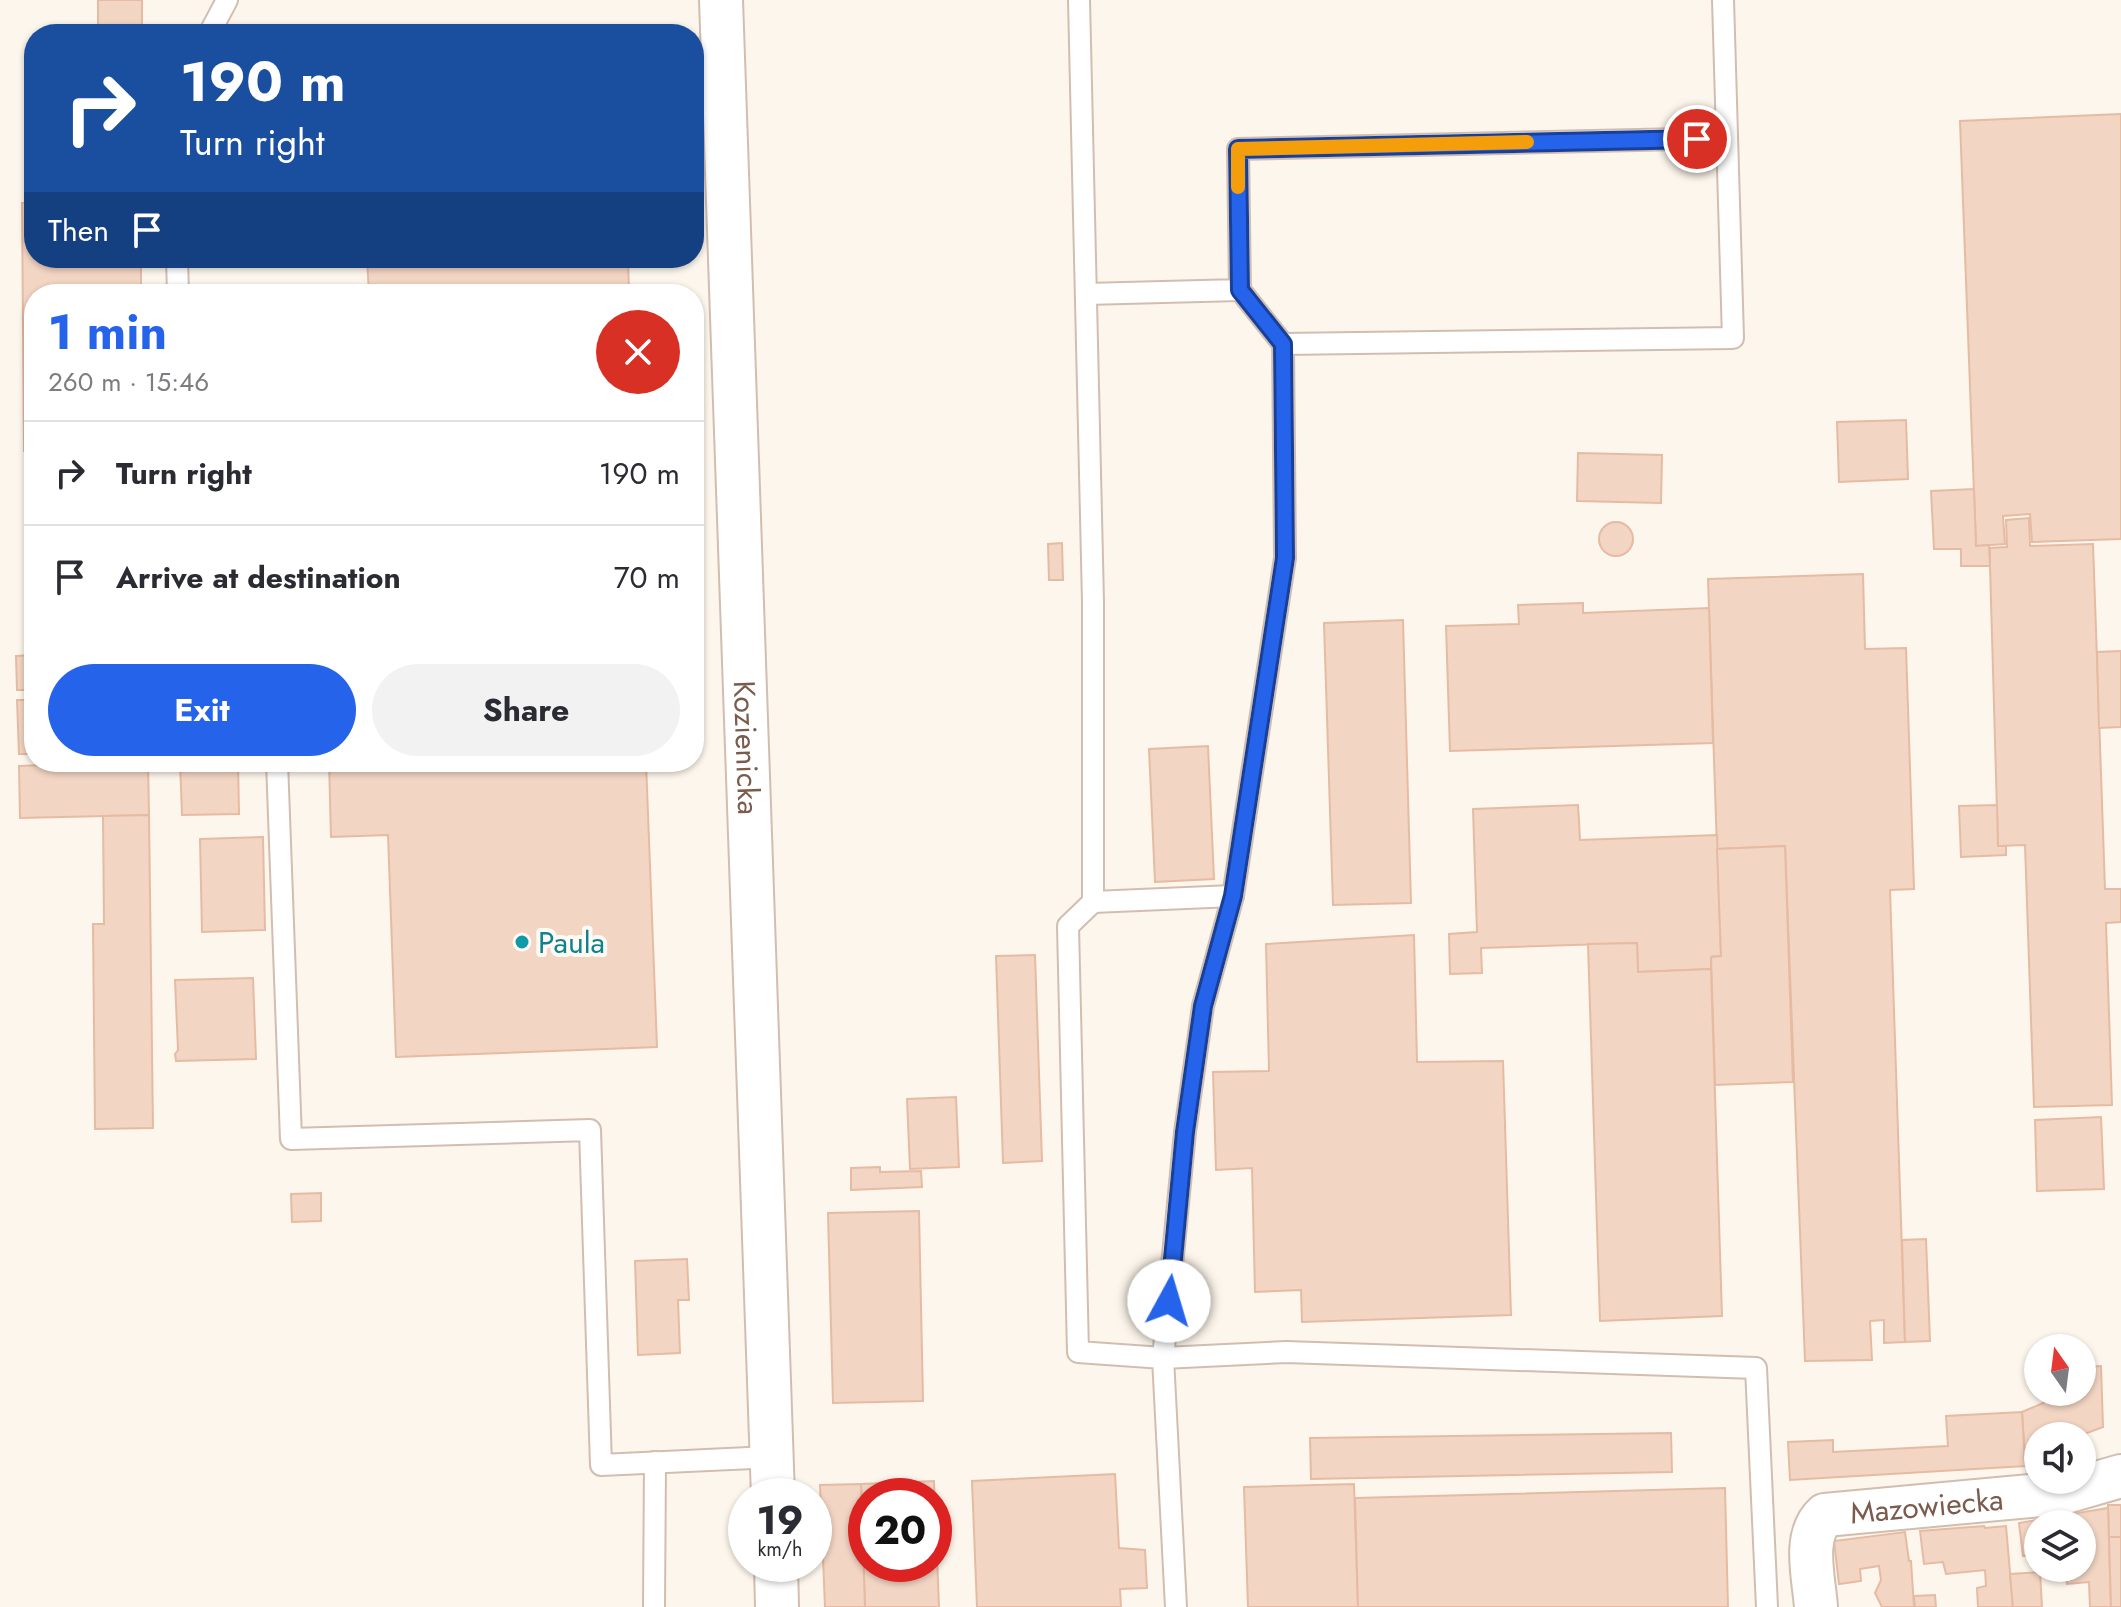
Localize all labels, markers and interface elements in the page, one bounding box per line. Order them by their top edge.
text: 190 m [180,41,346,122]
icon: right [48,56,152,160]
pin [1663,105,1731,173]
text: Turn right [180,116,325,168]
icon: arrive [1675,117,1719,161]
icon: arrive [125,208,169,252]
text: Then [48,209,109,252]
text: 1 min [48,298,167,367]
button: close [596,310,680,394]
text: 260 m · 15:46 [48,363,209,401]
icon: right [48,451,92,495]
text: Turn right [116,452,252,495]
text: 190 m [599,452,680,495]
icon: arrive [48,555,92,599]
text: Arrive at destination [116,556,401,599]
text: 70 m [614,556,680,599]
button: Exit [48,664,356,756]
button: Share [372,664,680,756]
street label: Kozienicka [723,680,771,816]
place label: Paula [538,921,605,964]
marker: Paula [513,933,531,951]
position arrow [1127,1259,1211,1343]
north arrow [2024,1334,2096,1406]
map controls [2024,1334,2096,1582]
button: sound [2024,1422,2096,1494]
street label: Mazowiecka [1848,1477,2005,1534]
speed limit sign: 20 [848,1478,952,1582]
text: 19 [756,1491,804,1549]
button: layers [2024,1510,2096,1582]
text: km/h [757,1535,803,1564]

